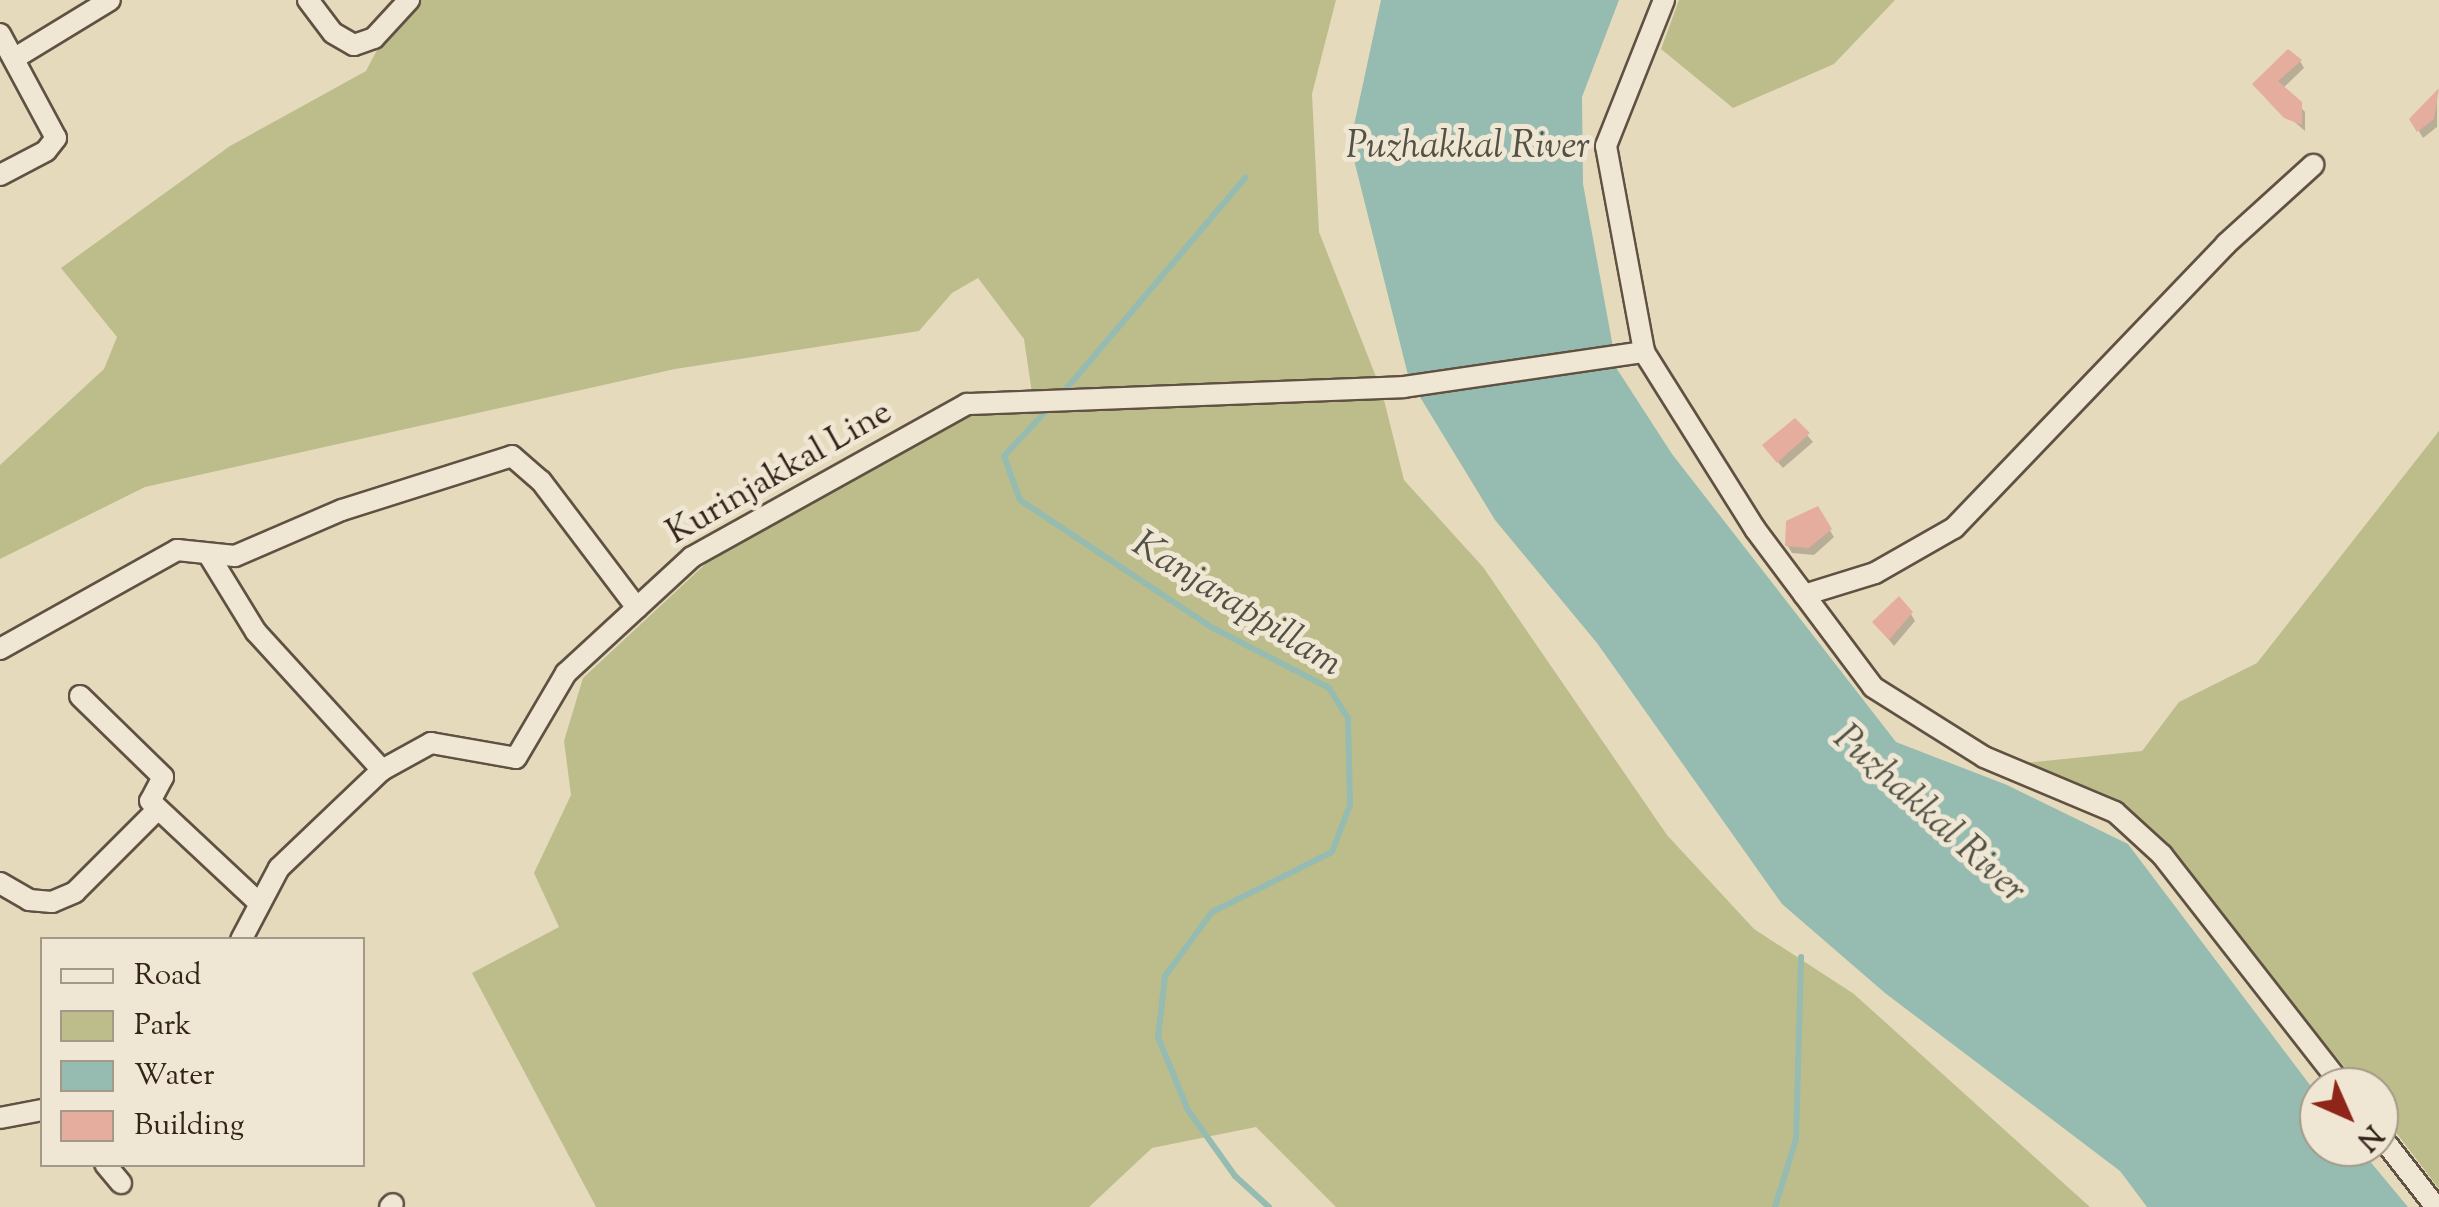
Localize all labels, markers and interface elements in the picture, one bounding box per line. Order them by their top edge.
water label: Puzhakkal River [1346,126,1590,172]
street label: Kurinjakkal Line [660,393,900,555]
water label: Kanjarappillam [1123,523,1349,689]
water label: Puzhakkal River [1822,717,2034,915]
legend [40,937,365,1167]
text: Road [134,955,201,998]
text: Park [134,1005,191,1048]
text: Water [134,1055,215,1098]
north arrow [2299,1067,2399,1167]
text: Building [134,1105,244,1148]
text: N [2347,1115,2391,1159]

